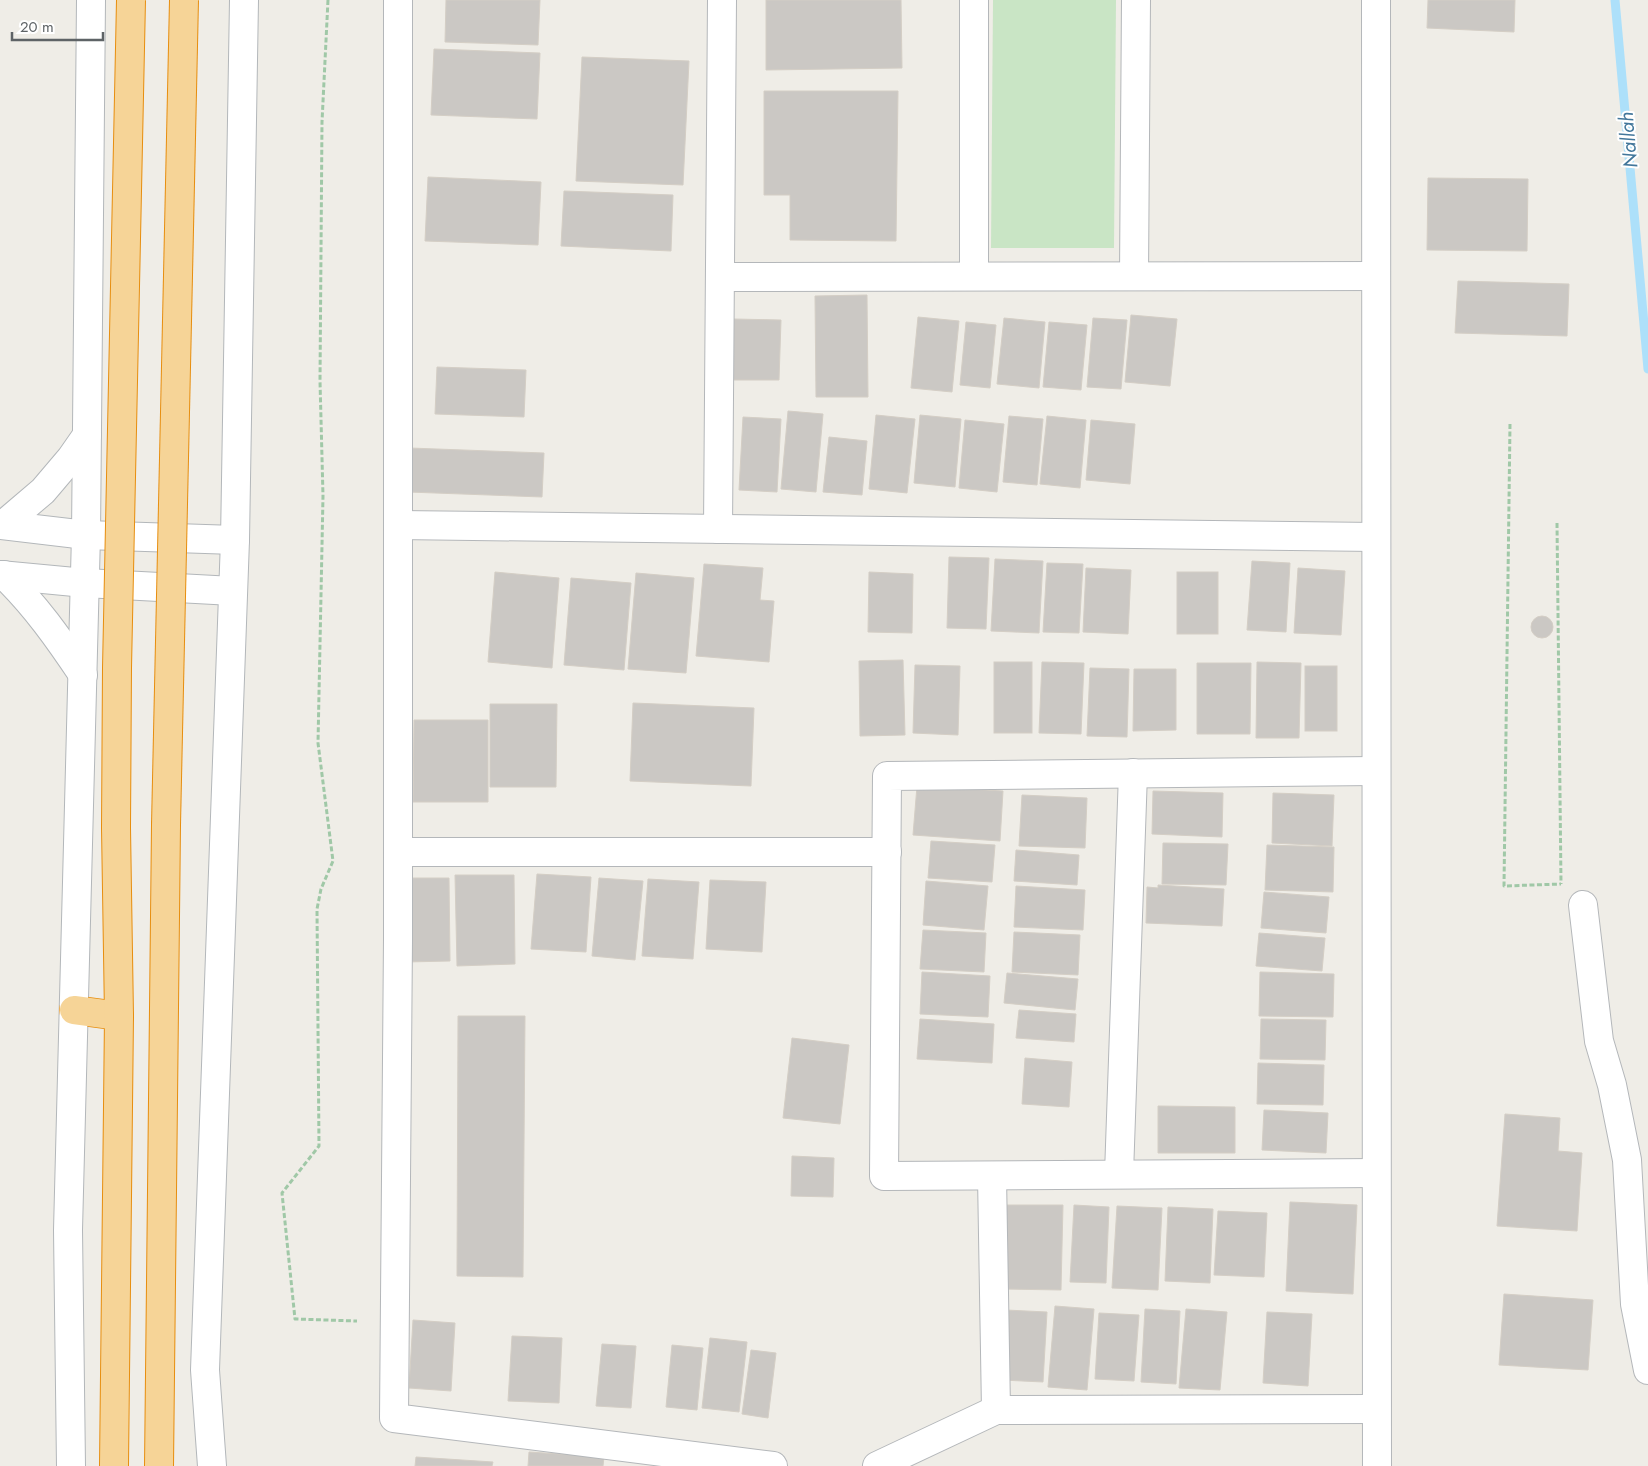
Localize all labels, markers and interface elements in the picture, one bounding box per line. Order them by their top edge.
scale bar [12,10,104,42]
text: 20 m [20,16,54,38]
water label: Nallah [1612,111,1645,169]

